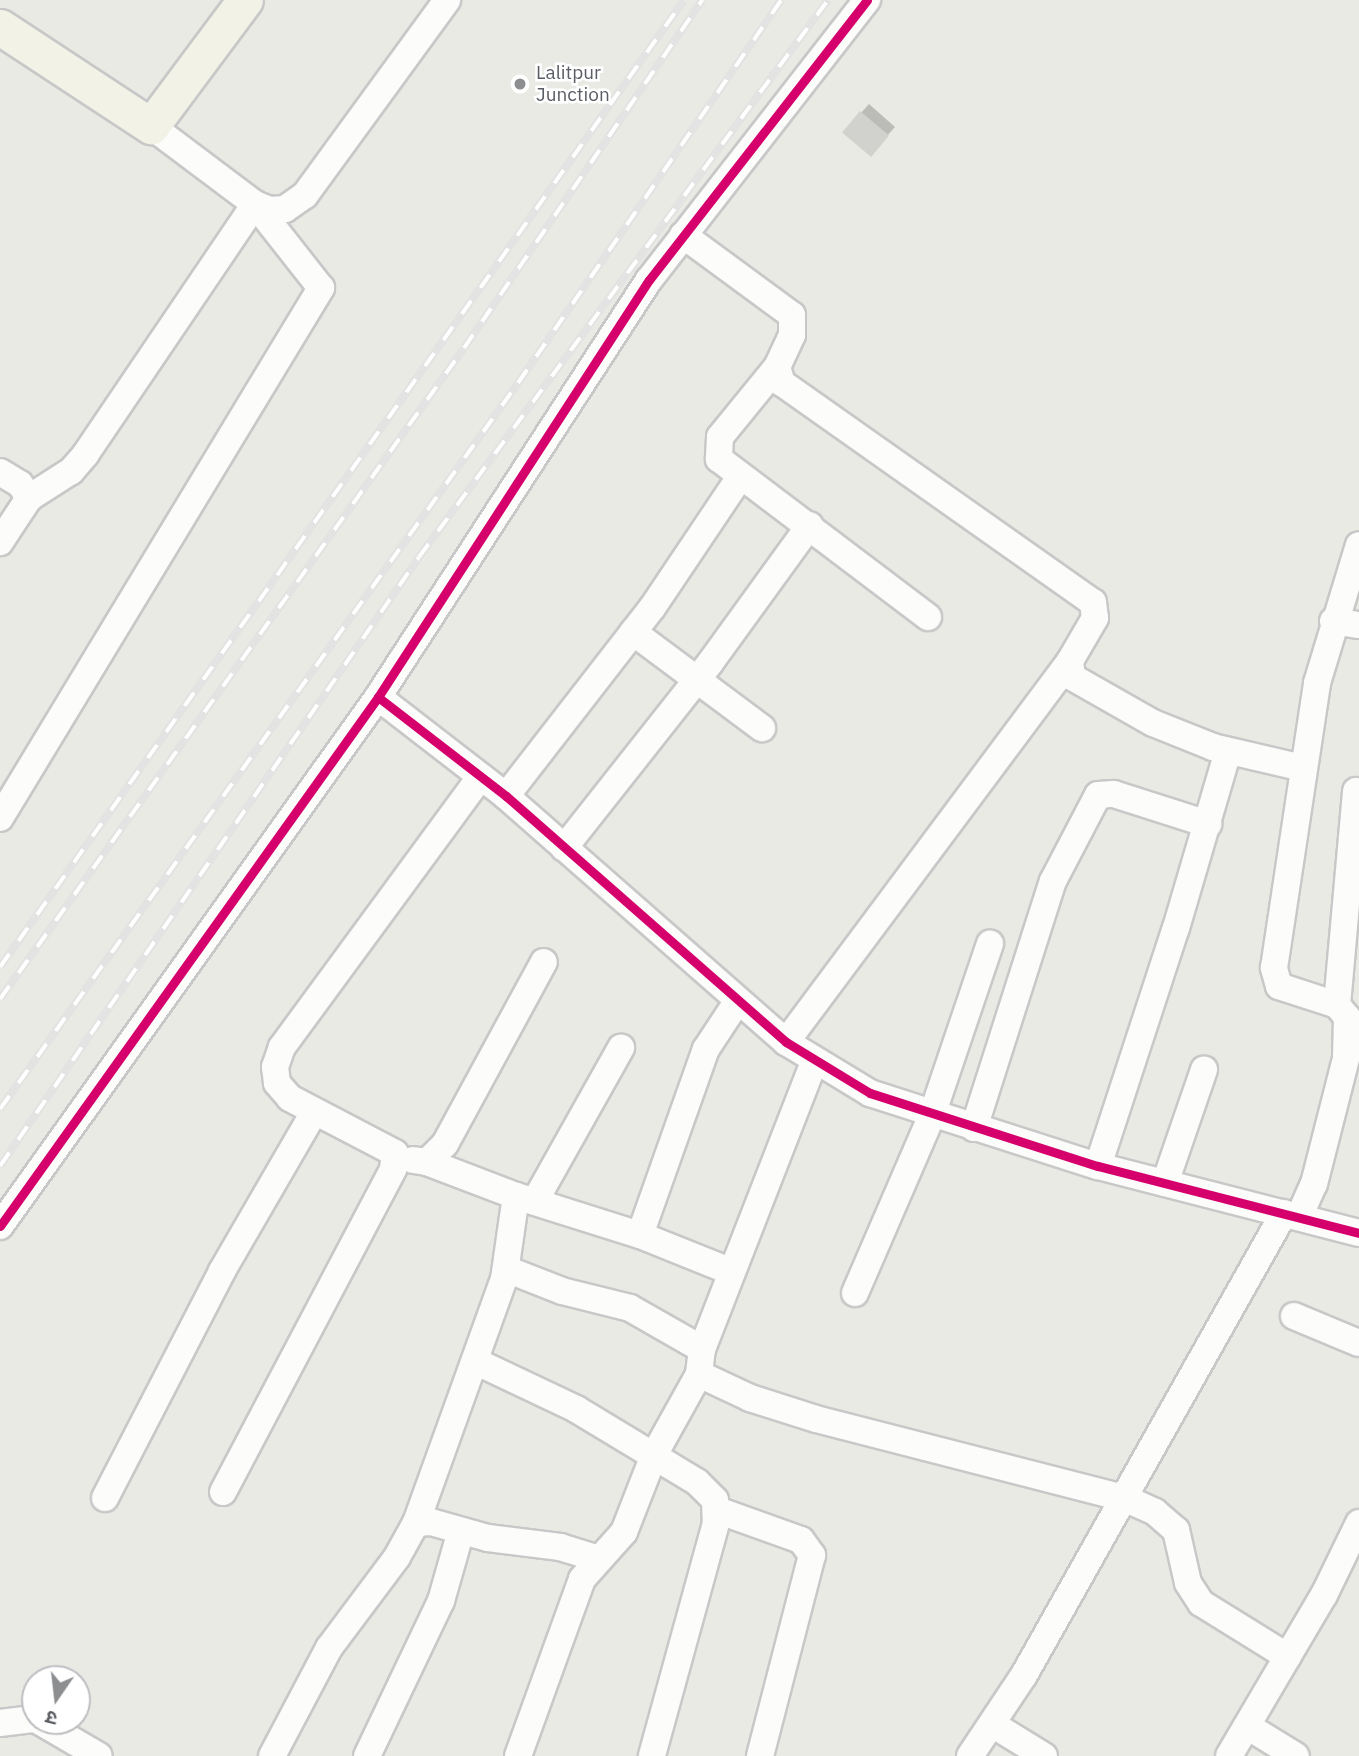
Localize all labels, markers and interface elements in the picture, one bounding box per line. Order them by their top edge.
place label: Lalitpur Junction [536,62,610,106]
marker: Lalitpur Junction [510,74,530,94]
north arrow [21,1665,91,1735]
text: उ [43,1705,60,1731]

